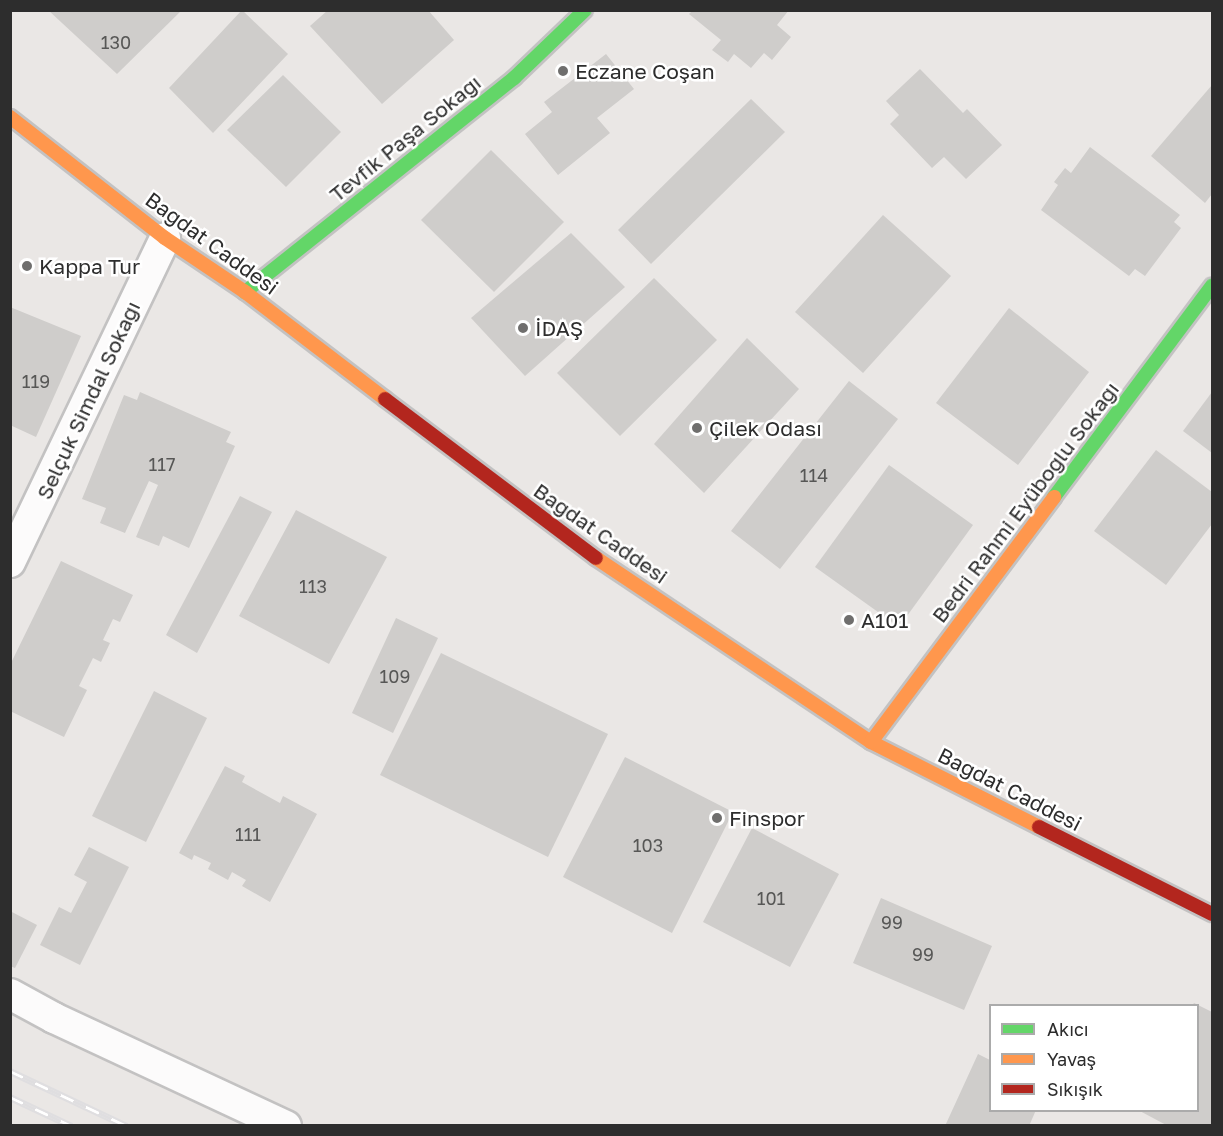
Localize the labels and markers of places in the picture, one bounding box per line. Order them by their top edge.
place label: Eczane Coşan [575,58,715,84]
marker: Eczane Coşan [556,64,570,78]
place label: Kappa Tur [39,253,140,279]
marker: Kappa Tur [20,259,34,273]
place label: İDAŞ [535,315,583,341]
marker: İDAŞ [516,321,530,335]
place label: Çilek Odası [709,415,822,441]
marker: Çilek Odası [690,421,704,435]
place label: A101 [861,607,908,633]
marker: A101 [842,613,856,627]
place label: Finspor [729,805,805,831]
marker: Finspor [710,811,724,825]

